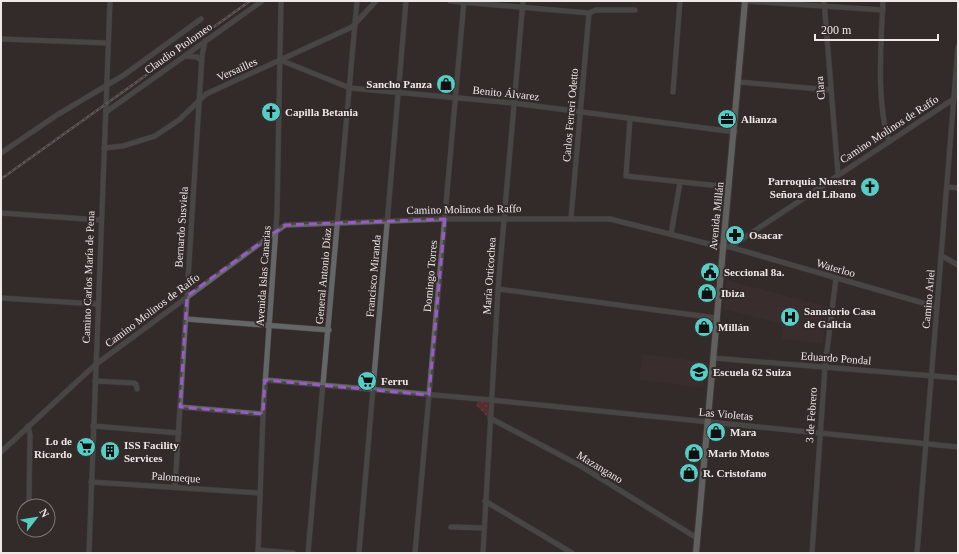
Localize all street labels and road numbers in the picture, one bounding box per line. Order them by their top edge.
street label: Claudio Ptolomeo [142,20,215,76]
street label: Versailles [215,55,259,83]
street label: Carlos Ferreri Odetto [560,67,580,162]
street label: Clara [813,75,827,100]
street label: Benito Álvarez [472,84,540,102]
street label: Camino Molinos de Raffo [838,92,941,165]
street label: Avenida Millán [706,181,726,251]
street label: Bernardo Susviela [172,186,190,268]
street label: Camino Molinos de Raffo [406,202,522,216]
street label: Camino Carlos María de Pena [80,210,96,343]
street label: Avenida Islas Canarias [254,225,272,327]
street label: General Antonio Díaz [313,227,333,325]
street label: Francisco Miranda [363,234,383,318]
street label: María Orticochea [480,237,498,315]
street label: Domingo Torres [421,240,439,312]
street label: Waterloo [815,257,857,279]
street label: Camino Ariel [919,269,937,329]
street label: Camino Molinos de Raffo [102,270,202,349]
street label: Eduardo Pondal [800,350,872,366]
street label: 3 de Febrero [803,386,819,443]
street label: Las Violetas [698,406,754,422]
street label: Mazangano [575,449,626,486]
street label: Palomeque [151,469,201,485]

